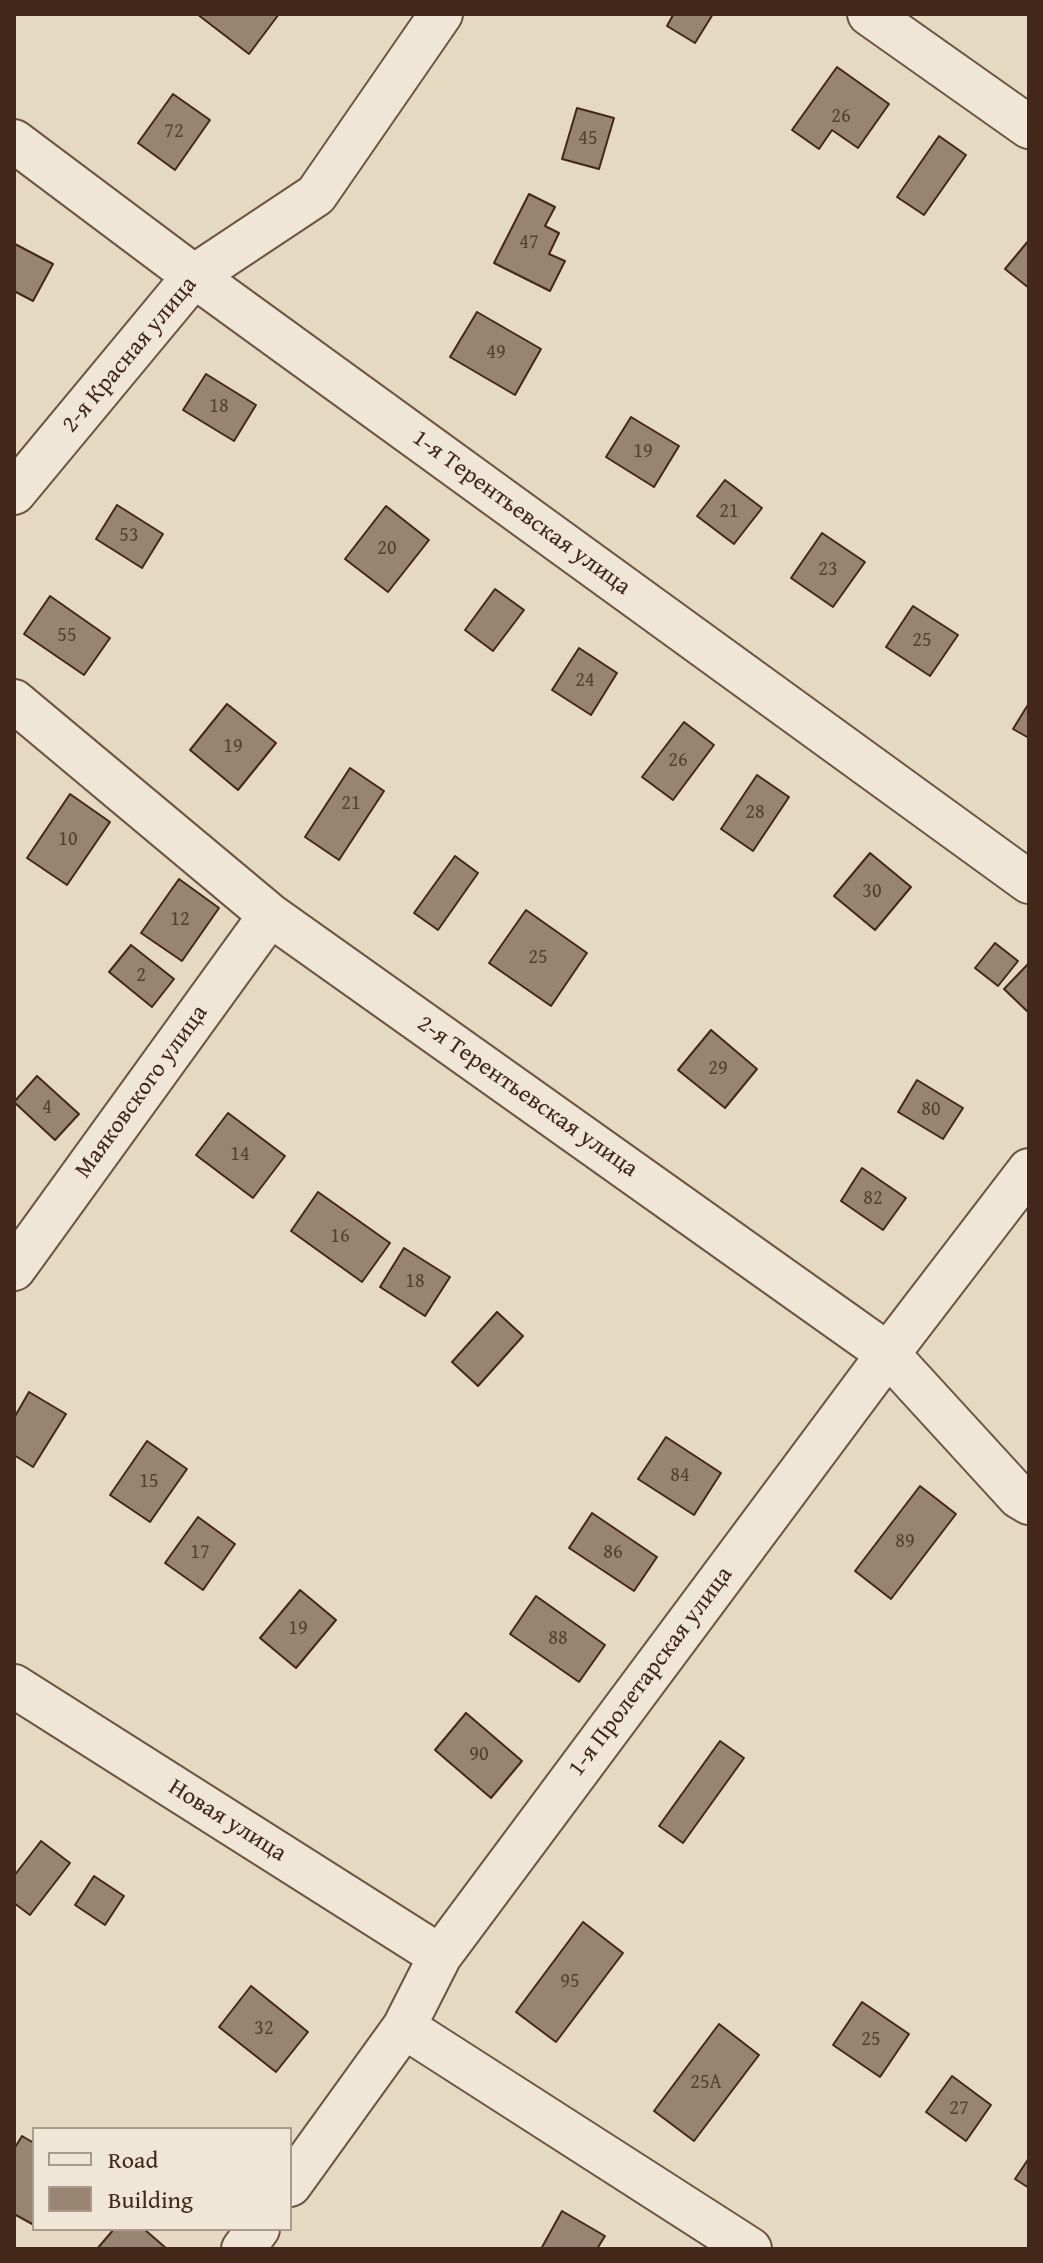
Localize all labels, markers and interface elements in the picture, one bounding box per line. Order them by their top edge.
house number: 26 [831,105,851,129]
house number: 72 [164,120,184,144]
house number: 45 [578,127,598,151]
house number: 47 [519,231,539,255]
street label: 2-я Красная улица [56,271,204,439]
house number: 49 [486,341,506,365]
house number: 18 [209,395,229,419]
street label: 1-я Терентьевская улица [406,424,636,602]
house number: 19 [633,440,653,464]
house number: 21 [719,500,739,524]
house number: 53 [119,524,139,548]
house number: 20 [377,537,397,561]
house number: 23 [818,558,838,582]
house number: 55 [57,624,77,648]
house number: 25 [912,629,932,653]
house number: 24 [575,669,595,693]
house number: 19 [223,735,243,759]
house number: 26 [668,749,688,773]
house number: 21 [341,792,361,816]
house number: 28 [745,801,765,825]
house number: 10 [58,828,78,852]
house number: 30 [862,880,882,904]
house number: 12 [170,908,190,932]
house number: 25 [528,946,548,970]
house number: 2 [136,964,146,988]
street label: Маяковского улица [70,1000,214,1184]
street label: 2-я Терентьевская улица [411,1010,643,1184]
house number: 29 [708,1057,728,1081]
house number: 4 [42,1096,52,1120]
house number: 80 [921,1098,941,1122]
house number: 14 [230,1143,250,1167]
house number: 82 [863,1187,883,1211]
house number: 16 [330,1225,350,1249]
house number: 18 [405,1270,425,1294]
house number: 84 [670,1464,690,1488]
house number: 15 [139,1470,159,1494]
house number: 89 [895,1530,915,1554]
house number: 17 [190,1541,210,1565]
house number: 86 [603,1541,623,1565]
street label: 1-я Пролетарская улица [563,1561,739,1783]
house number: 19 [288,1617,308,1641]
house number: 88 [548,1627,568,1651]
house number: 90 [469,1743,489,1767]
street label: Новая улица [163,1773,291,1869]
house number: 95 [560,1970,580,1994]
house number: 32 [254,2017,274,2041]
house number: 25 [861,2028,881,2052]
house number: 25А [690,2071,722,2095]
house number: 27 [949,2097,969,2121]
legend [32,2127,292,2231]
text: Road [108,2142,158,2177]
text: Building [108,2182,193,2217]

